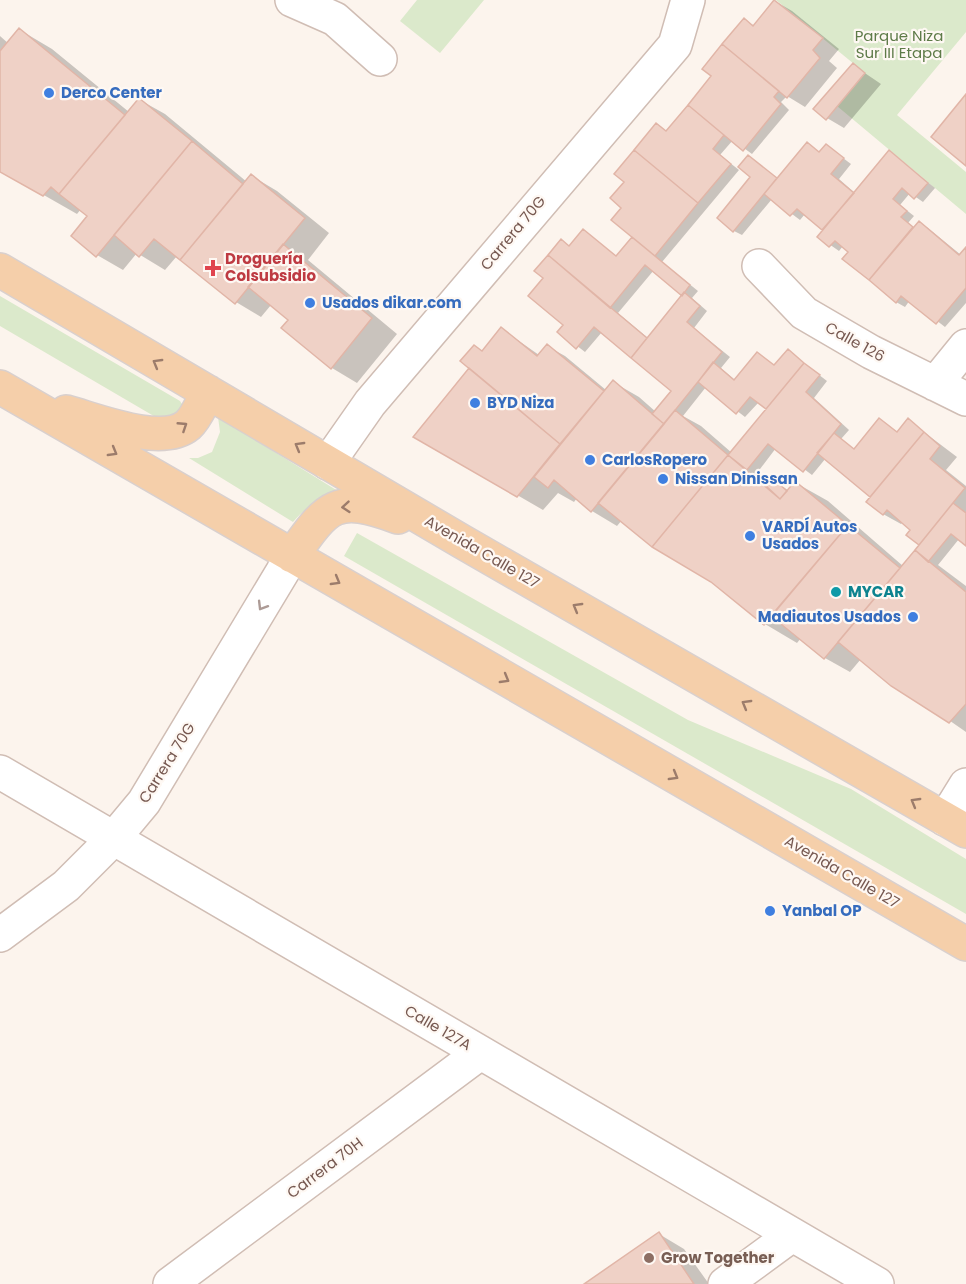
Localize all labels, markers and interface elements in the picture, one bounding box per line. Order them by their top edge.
park label: Parque Niza Sur III Etapa [855,25,943,63]
place label: Derco Center [61,82,162,103]
marker: Derco Center [42,86,56,100]
street label: Carrera 70G [475,191,550,274]
place label: Droguería Colsubsidio [225,248,316,286]
marker: Droguería Colsubsidio [206,261,220,275]
place label: Usados dikar.com [322,292,462,313]
marker: Usados dikar.com [303,296,317,310]
street label: Calle 126 [822,317,889,367]
one-way arrow [153,358,163,370]
place label: BYD Niza [487,392,554,413]
marker: BYD Niza [468,396,482,410]
one-way arrow [177,422,188,433]
one-way arrow [295,442,306,454]
one-way arrow [107,445,117,457]
place label: CarlosRopero [602,449,708,470]
marker: CarlosRopero [583,453,597,467]
place label: Nissan Dinissan [675,468,798,489]
marker: Nissan Dinissan [656,472,670,486]
one-way arrow [341,500,350,513]
street label: Avenida Calle 127 [421,510,544,593]
place label: VARDÍ Autos Usados [762,516,857,554]
marker: VARDÍ Autos Usados [743,529,757,543]
one-way arrow [330,574,340,586]
place label: MYCAR [848,581,904,602]
marker: MYCAR [829,585,843,599]
one-way arrow [258,600,270,610]
one-way arrow [573,603,583,615]
place label: Madiautos Usados [758,606,901,627]
marker: Madiautos Usados [906,610,920,624]
one-way arrow [499,672,509,683]
one-way arrow [742,700,752,712]
street label: Carrera 70G [133,718,200,807]
one-way arrow [668,769,678,780]
one-way arrow [911,797,921,809]
street label: Avenida Calle 127 [781,830,904,913]
place label: Yanbal OP [782,900,862,921]
marker: Yanbal OP [763,904,777,918]
street label: Calle 127A [401,1000,476,1055]
street label: Carrera 70H [282,1132,367,1203]
place label: Grow Together [661,1247,775,1268]
marker: Grow Together [642,1251,656,1265]

